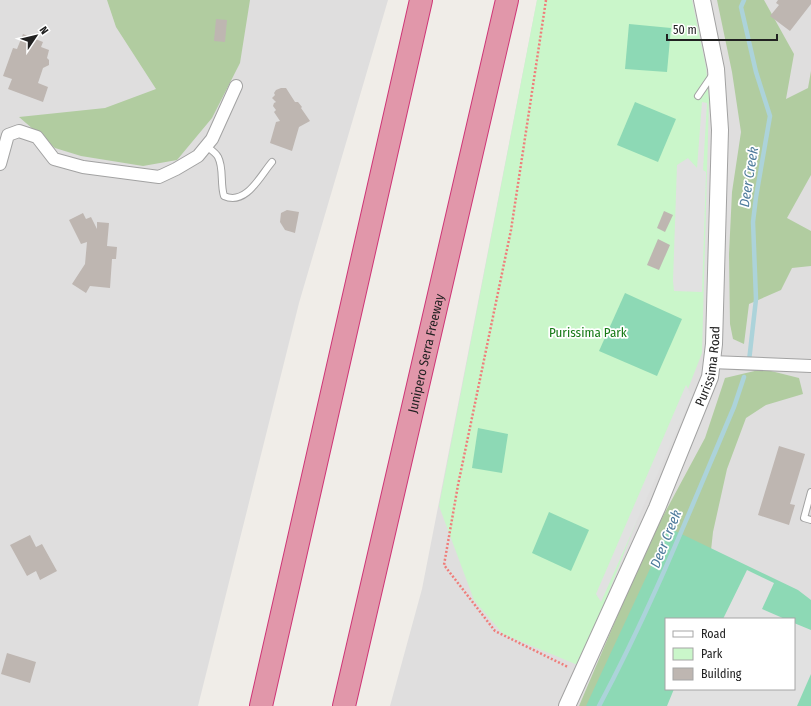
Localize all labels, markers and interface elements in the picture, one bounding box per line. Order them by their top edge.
north arrow [16,16,56,56]
scale bar [667,16,777,42]
text: 50 m [673,23,697,37]
text: N [37,24,51,37]
water label: Deer Creek [736,146,762,208]
street label: Junipero Serra Freeway [404,292,446,414]
park label: Purissima Park [549,325,628,340]
street label: Purissima Road [692,326,722,408]
water label: Deer Creek [647,508,685,570]
legend [665,618,795,690]
text: Road [701,627,726,641]
text: Park [701,647,723,661]
text: Building [701,667,742,681]

